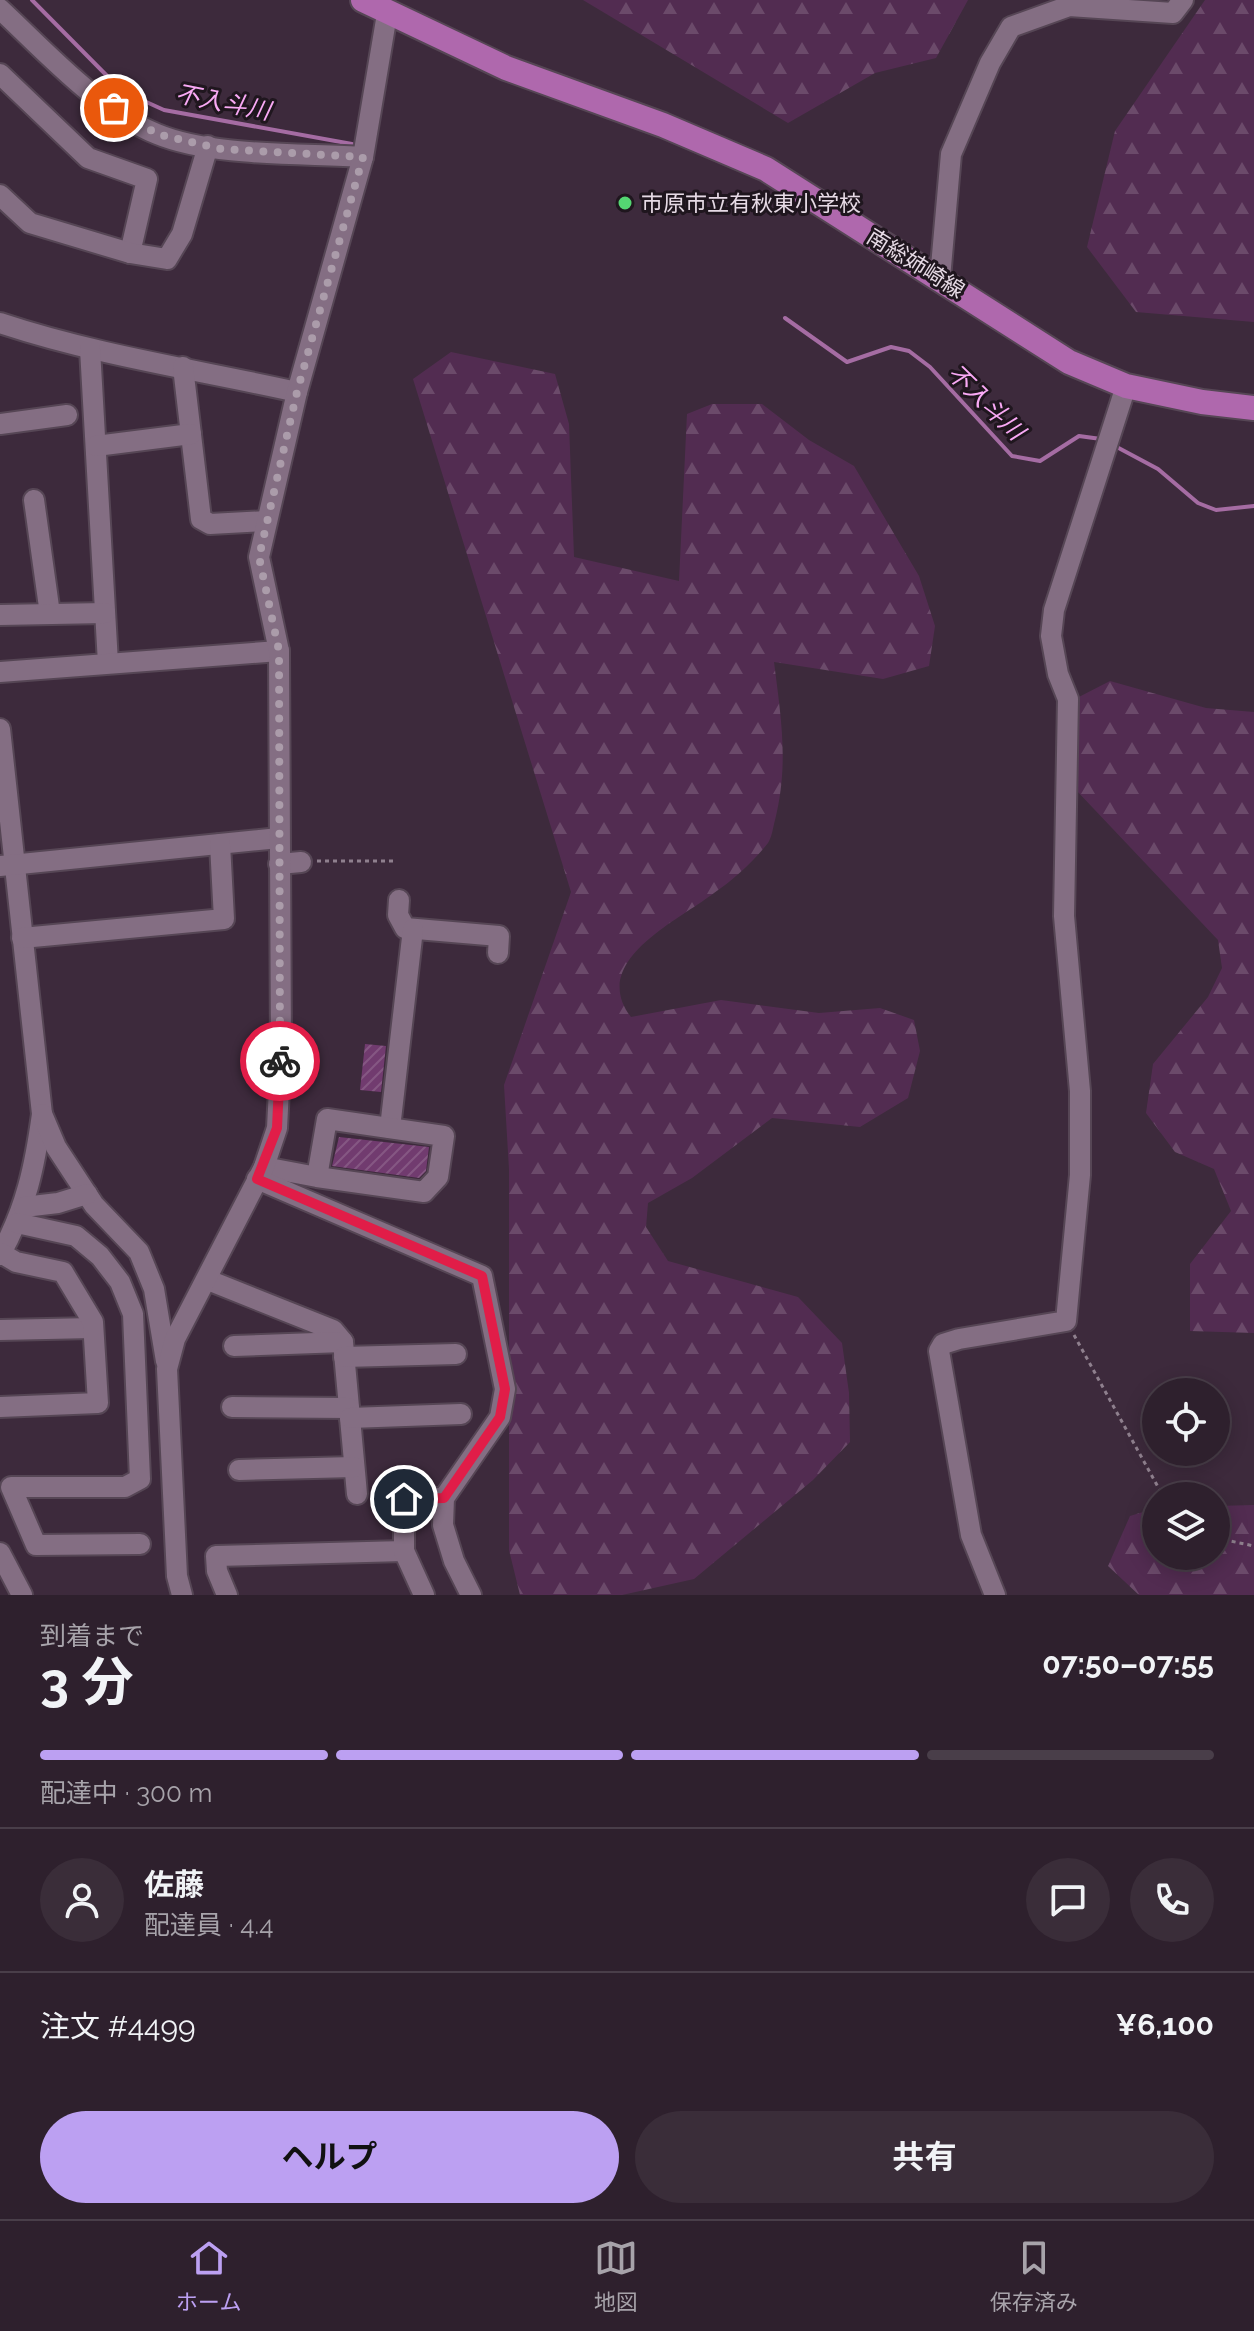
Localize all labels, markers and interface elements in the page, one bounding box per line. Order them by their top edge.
pin [80,74,148,142]
water label: 不入斗川 [173,79,276,126]
icon: bag [92,86,136,130]
place label: 市原市立有秋東小学校 [641,190,861,216]
marker: 市原市立有秋東小学校 [616,194,634,212]
street label: 南総姉崎線 [862,223,970,303]
water label: 不入斗川 [941,358,1033,448]
courier [240,1021,320,1101]
icon: bike [258,1039,302,1083]
map controls [1142,1378,1230,1570]
button: locate [1142,1378,1230,1466]
pin [370,1465,438,1533]
icon: home [382,1477,426,1521]
button: layers [1142,1482,1230,1570]
text: 到着まで [40,1621,144,1651]
text: 07:50–07:55 [1042,1646,1214,1681]
text: 3 分 [40,1651,134,1712]
text: 配達中 · 300 m [40,1778,212,1808]
button: person [40,1858,124,1942]
button: chat [1026,1858,1110,1942]
button: phone [1130,1858,1214,1942]
text: 佐藤 [144,1867,204,1902]
text: 配達員 · 4.4 [144,1910,273,1940]
text: ¥6,100 [1116,2007,1214,2042]
text: 注文 #4499 [40,2009,196,2044]
button: ヘルプ [40,2111,619,2203]
button: 共有 [635,2111,1214,2203]
tab: ホーム [176,2236,241,2316]
tab: 地図 [594,2236,638,2316]
tab: 保存済み [990,2236,1078,2316]

